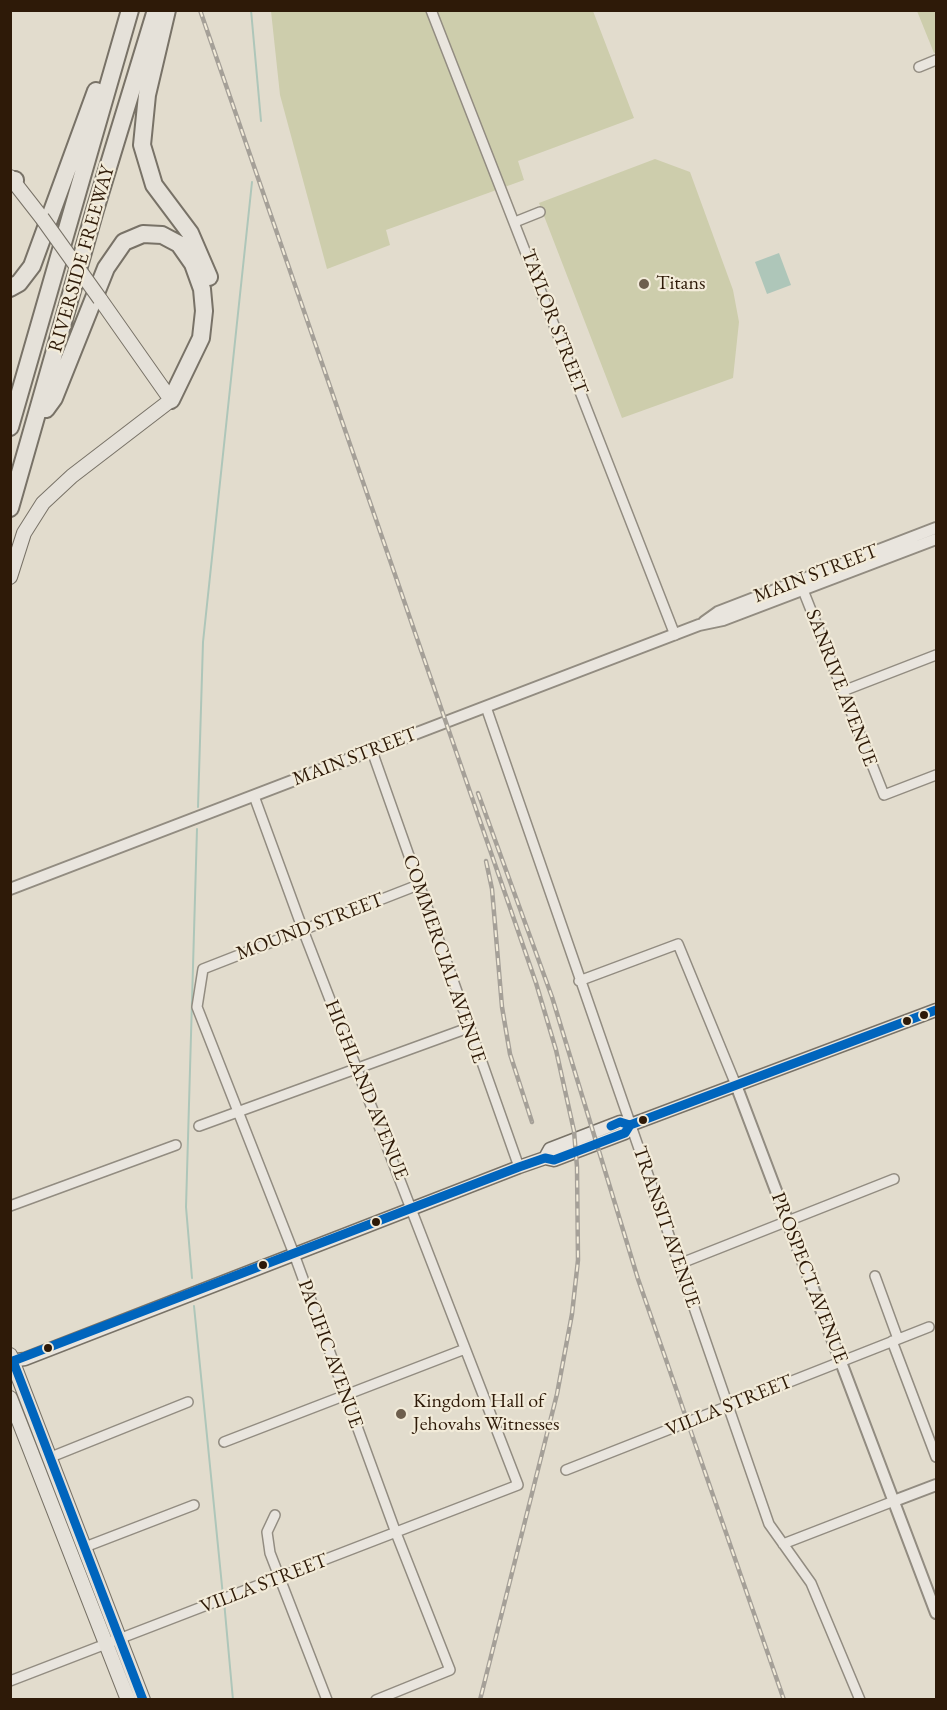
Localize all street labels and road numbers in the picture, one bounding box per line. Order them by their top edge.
street label: RIVERSIDE FREEWAY [44,163,120,355]
street label: TAYLOR STREET [515,246,593,398]
street label: MAIN STREET [750,539,882,609]
street label: SANRIVE AVENUE [800,606,882,770]
street label: MAIN STREET [289,722,421,792]
street label: COMMERCIAL AVENUE [397,851,491,1067]
street label: MOUND STREET [233,888,387,966]
street label: HIGHLAND AVENUE [319,997,413,1183]
street label: TRANSIT AVENUE [627,1143,705,1311]
street label: PROSPECT AVENUE [765,1189,853,1367]
street label: PACIFIC AVENUE [292,1276,368,1432]
street label: VILLA STREET [662,1370,796,1442]
street label: VILLA STREET [197,1549,331,1619]

